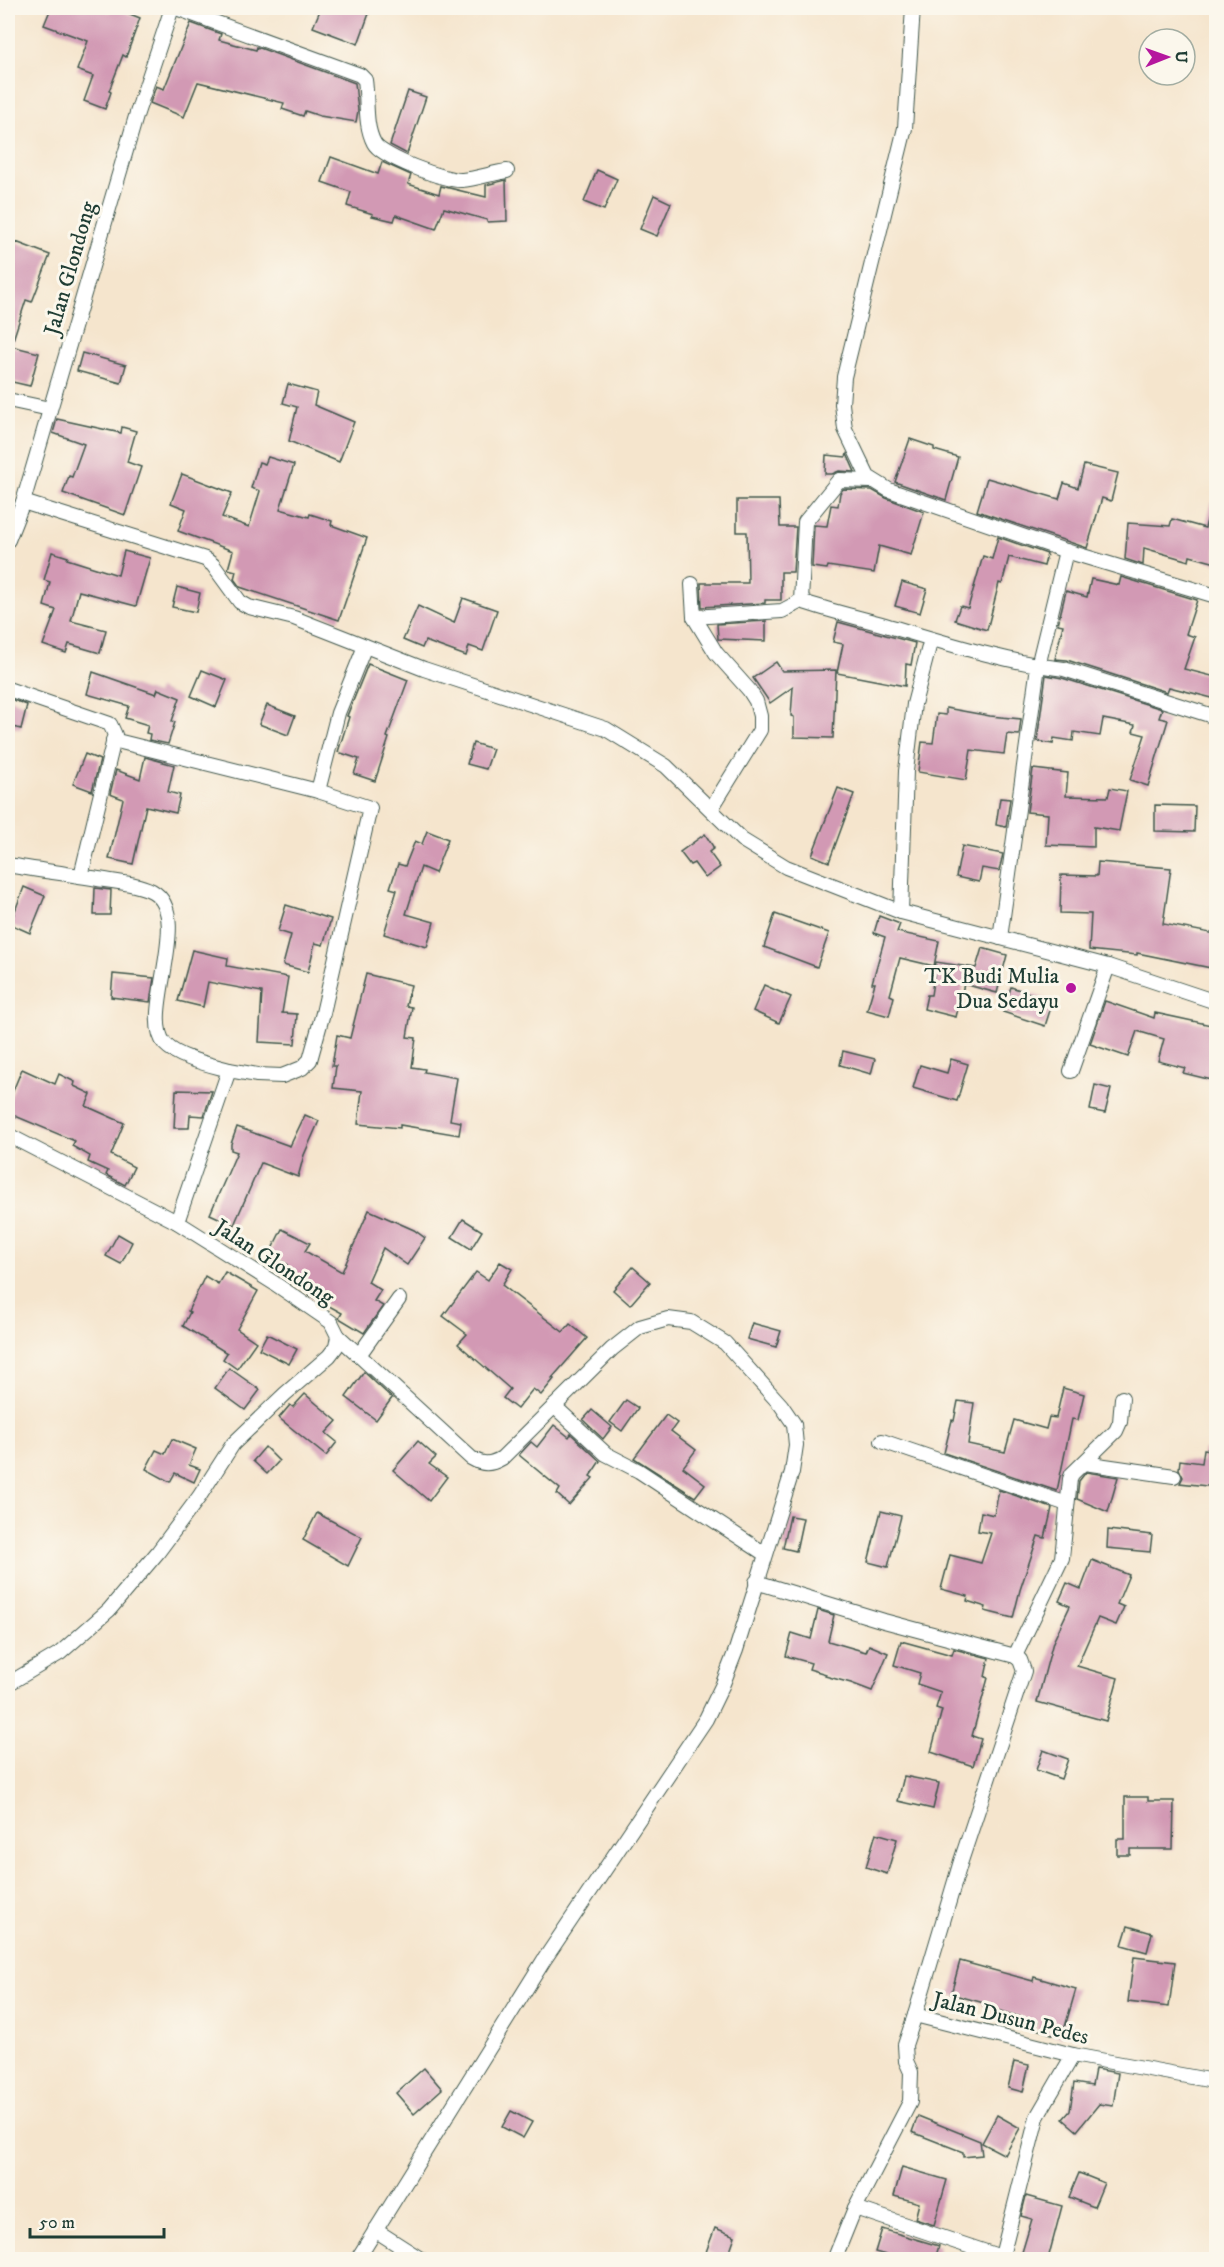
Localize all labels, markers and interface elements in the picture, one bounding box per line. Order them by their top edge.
north arrow [1137,27,1197,87]
text: U [1171,50,1191,64]
street label: Jalan Glondong [38,198,102,340]
place label: TK Budi Mulia Dua Sedayu [924,963,1060,1015]
marker: TK Budi Mulia Dua Sedayu [1064,981,1078,995]
street label: Jalan Glondong [207,1212,340,1311]
street label: Jalan Dusun Pedes [928,1986,1092,2051]
scale bar [30,2201,164,2239]
text: 50 m [39,2212,75,2234]

